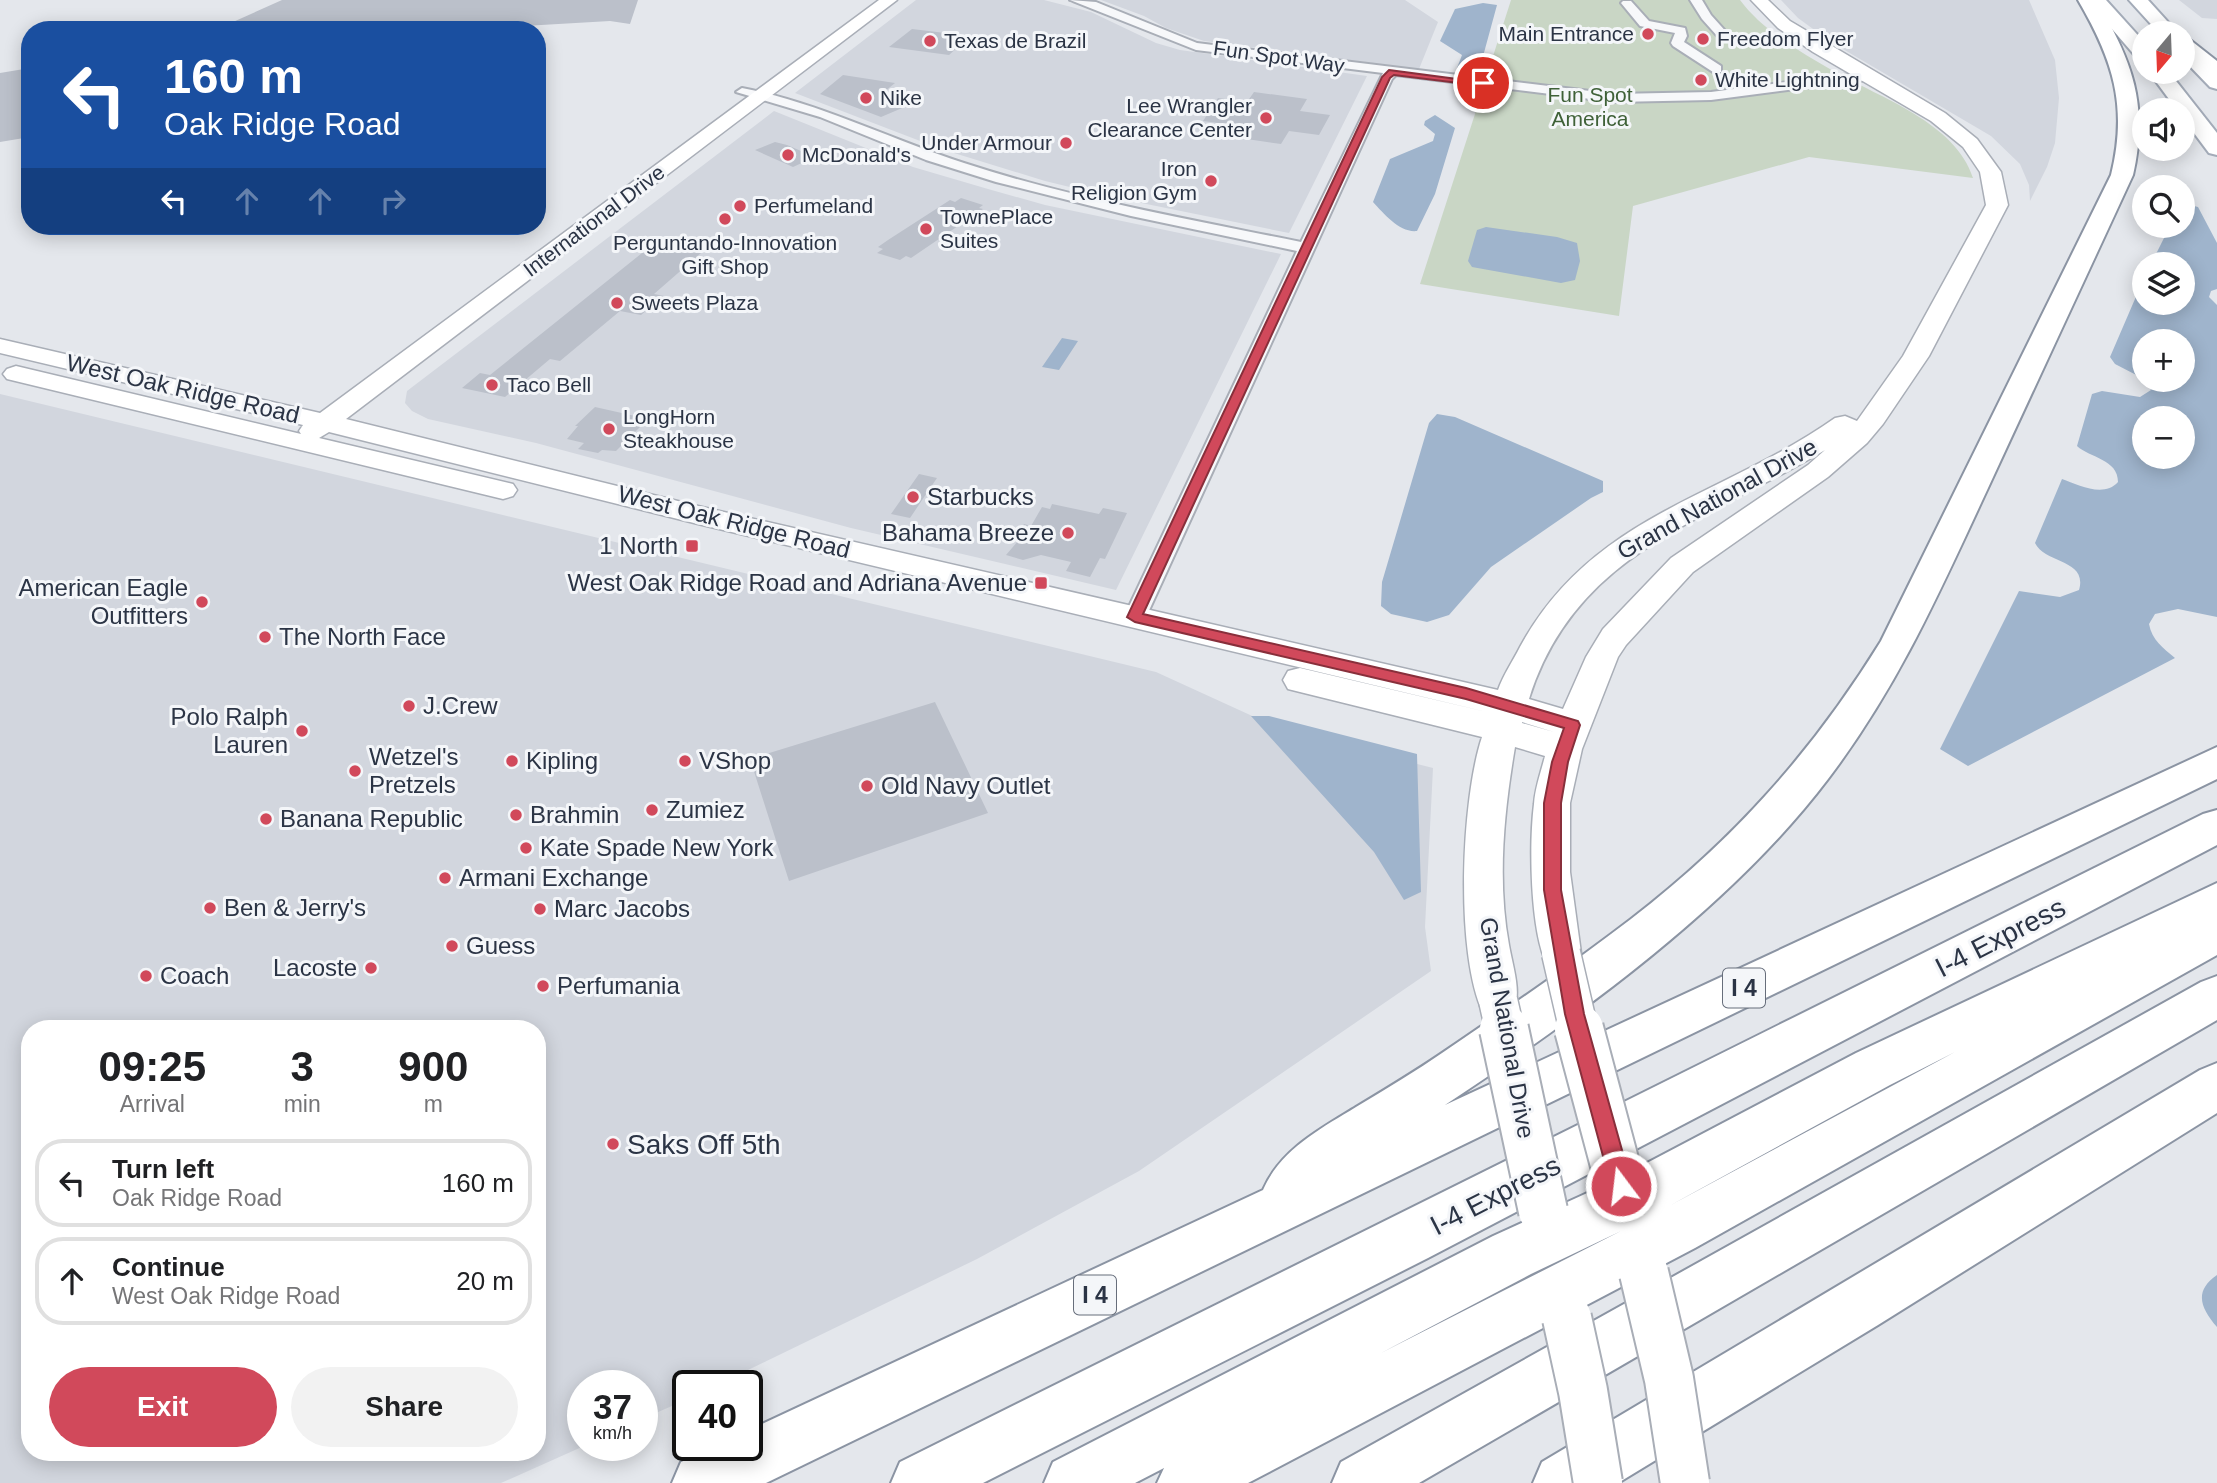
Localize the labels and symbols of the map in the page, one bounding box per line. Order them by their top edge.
north arrow [2132,21,2194,84]
place label: Main Entrance [1499,22,1634,45]
marker: Main Entrance [1640,26,1656,42]
place label: Freedom Flyer [1717,27,1854,50]
place label: Texas de Brazil [944,29,1086,52]
marker: Freedom Flyer [1695,31,1711,47]
marker: Texas de Brazil [922,33,938,49]
street label: Fun Spot Way [1212,36,1347,77]
pin [1453,53,1513,113]
place label: White Lightning [1715,68,1860,91]
marker: White Lightning [1693,72,1709,88]
park label: Fun Spot America [1547,83,1633,130]
place label: Nike [880,86,922,109]
marker: Nike [858,90,874,106]
place label: Lee Wrangler Clearance Center [1087,94,1252,141]
marker: Lee Wrangler Clearance Center [1258,110,1274,126]
place label: Under Armour [921,131,1052,154]
marker: Under Armour [1058,135,1074,151]
place label: McDonald's [802,143,911,166]
marker: McDonald's [780,147,796,163]
place label: Iron Religion Gym [1071,157,1197,204]
street label: International Drive [519,160,669,281]
marker: Iron Religion Gym [1203,173,1219,189]
place label: Perfumeland [754,194,873,217]
marker: Perfumeland [732,198,748,214]
place label: TownePlace Suites [940,205,1053,252]
marker: Perguntando-Innovation Gift Shop [717,211,733,227]
marker: TownePlace Suites [918,221,934,237]
place label: Perguntando-Innovation Gift Shop [613,231,837,278]
place label: Sweets Plaza [631,291,759,314]
marker: Sweets Plaza [609,295,625,311]
street label: West Oak Ridge Road [64,349,302,428]
place label: Taco Bell [506,373,591,396]
marker: Taco Bell [484,377,500,393]
place label: LongHorn Steakhouse [623,405,734,452]
marker: LongHorn Steakhouse [601,421,617,437]
street label: Grand National Drive [1612,432,1821,565]
street label: West Oak Ridge Road [615,480,853,563]
place label: Starbucks [927,483,1034,510]
marker: Starbucks [905,489,921,505]
place label: Bahama Breeze [882,519,1054,546]
marker: Bahama Breeze [1060,525,1076,541]
place label: 1 North [599,532,678,559]
marker: 1 North [684,538,700,554]
place label: West Oak Ridge Road and Adriana Avenue [568,569,1027,596]
place label: American Eagle Outfitters [19,574,188,629]
marker: West Oak Ridge Road and Adriana Avenue [1033,575,1049,591]
marker: American Eagle Outfitters [194,594,210,610]
place label: The North Face [279,623,446,650]
marker: The North Face [257,629,273,645]
place label: J.Crew [423,692,498,719]
marker: J.Crew [401,698,417,714]
place label: Polo Ralph Lauren [171,703,288,758]
marker: Polo Ralph Lauren [294,723,310,739]
place label: Wetzel's Pretzels [369,743,459,798]
place label: Kipling [526,747,598,774]
place label: VShop [699,747,771,774]
marker: Kipling [504,753,520,769]
marker: VShop [677,753,693,769]
marker: Wetzel's Pretzels [347,763,363,779]
place label: Old Navy Outlet [881,772,1051,799]
marker: Old Navy Outlet [859,778,875,794]
place label: Zumiez [666,796,745,823]
place label: Brahmin [530,801,619,828]
marker: Zumiez [644,802,660,818]
place label: Banana Republic [280,805,463,832]
marker: Brahmin [508,807,524,823]
marker: Banana Republic [258,811,274,827]
place label: Kate Spade New York [540,834,774,861]
marker: Kate Spade New York [518,840,534,856]
place label: Armani Exchange [459,864,648,891]
marker: Armani Exchange [437,870,453,886]
street label: I-4 Express [1930,891,2070,983]
place label: Ben & Jerry's [224,894,366,921]
place label: Marc Jacobs [554,895,690,922]
marker: Ben & Jerry's [202,900,218,916]
marker: Marc Jacobs [532,901,548,917]
street label: Grand National Drive [1475,915,1540,1141]
place label: Guess [466,932,535,959]
marker: Guess [444,938,460,954]
place label: Lacoste [273,954,357,981]
marker: Lacoste [363,960,379,976]
place label: Coach [160,962,229,989]
marker: Coach [138,968,154,984]
road number: I 4 [1723,968,1765,1007]
place label: Perfumania [557,972,680,999]
marker: Perfumania [535,978,551,994]
place label: Saks Off 5th [627,1129,781,1160]
marker: Saks Off 5th [605,1136,621,1152]
street label: I-4 Express [1425,1149,1565,1241]
position arrow [1584,1149,1658,1223]
road number: I 4 [1074,1276,1116,1314]
speed limit sign: 40 [672,1370,763,1461]

